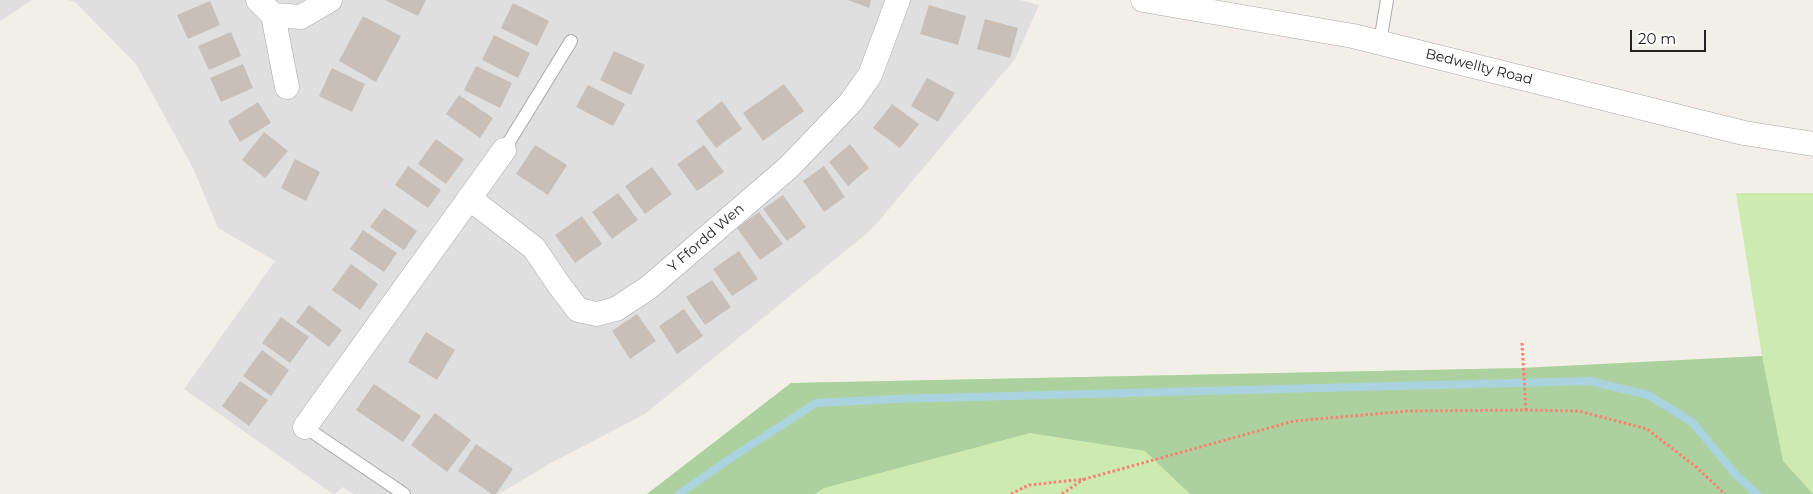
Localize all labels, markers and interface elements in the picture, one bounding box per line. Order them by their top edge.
scale bar [1633,20,1709,52]
text: 20 m [1638,29,1676,48]
street label: Bedwellty Road [1424,46,1534,88]
street label: Y Ffordd Wen [664,200,748,276]

